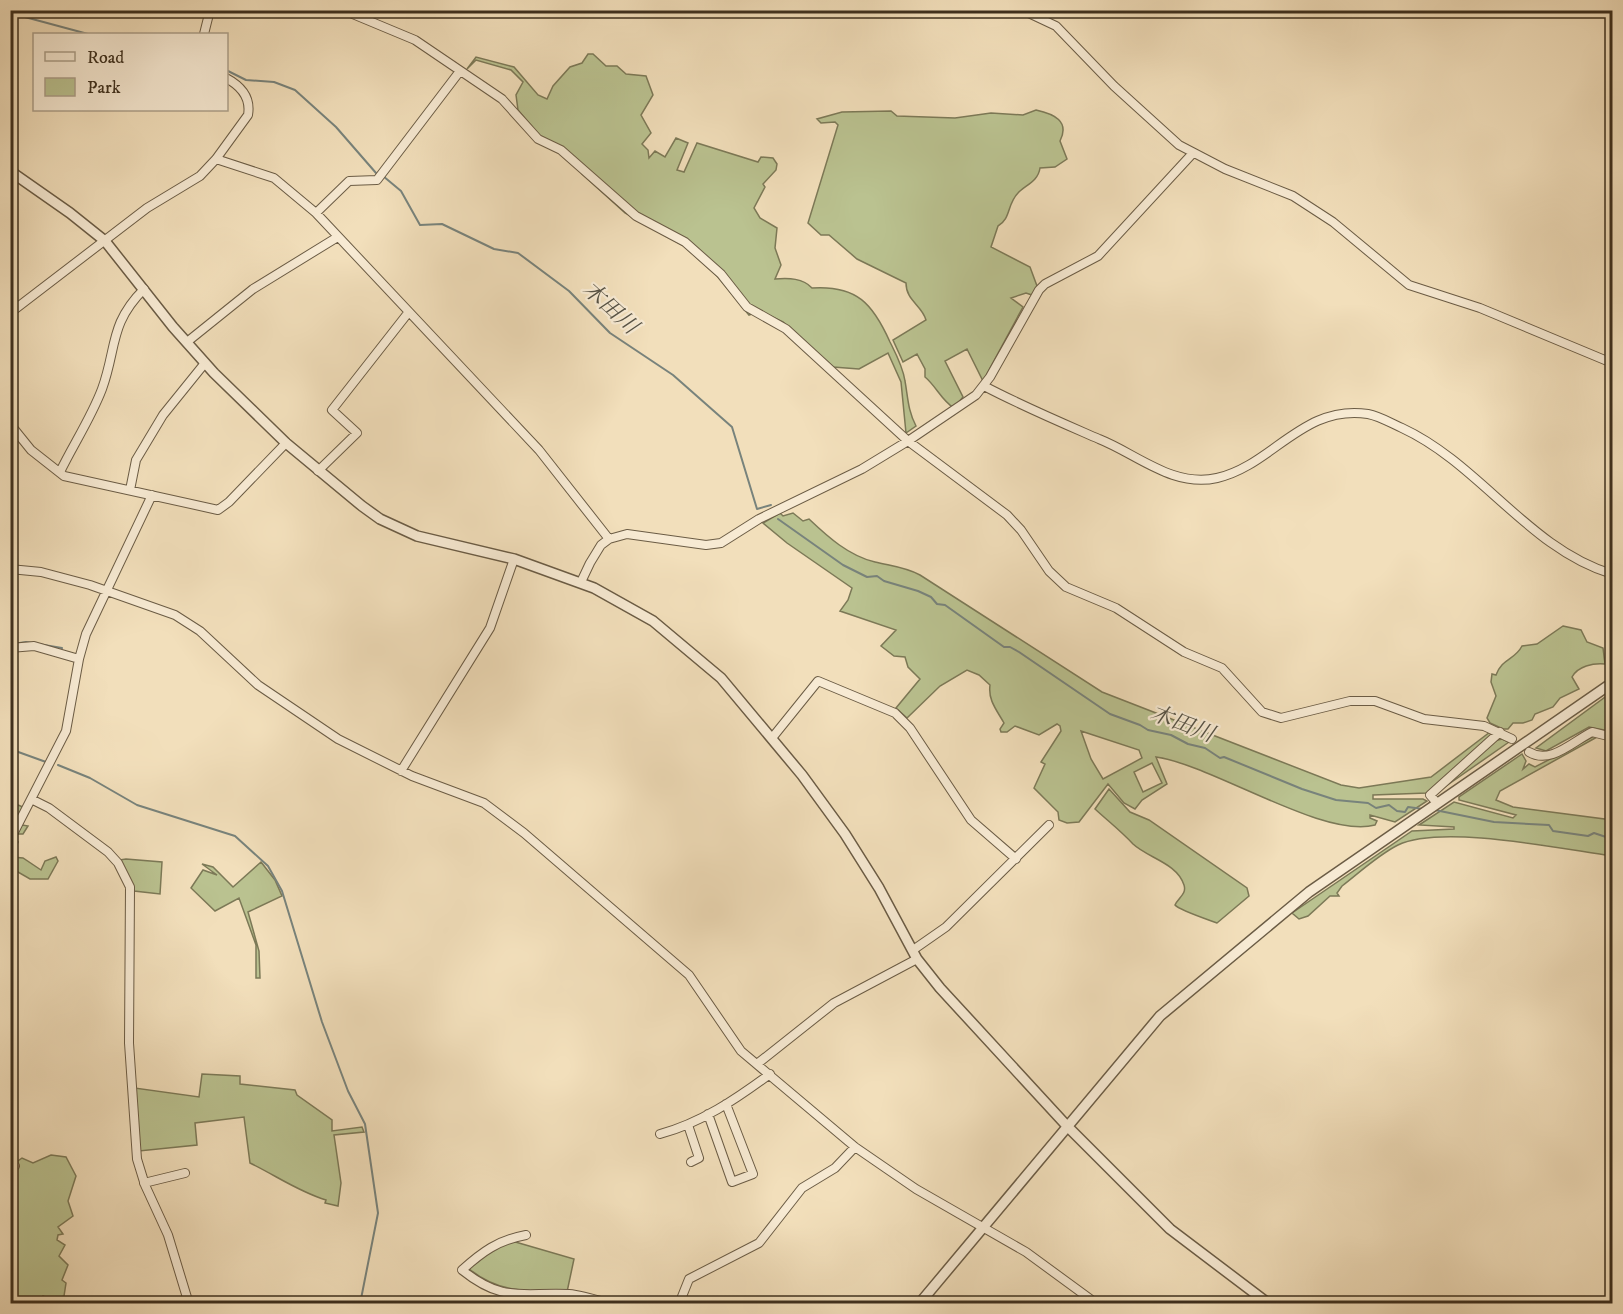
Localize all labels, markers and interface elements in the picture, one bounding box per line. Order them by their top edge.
legend [33,33,228,111]
text: Road [87,47,124,69]
text: Park [87,77,121,99]
water label: 木田川 [576,276,645,341]
water label: 木田川 [1146,700,1220,749]

